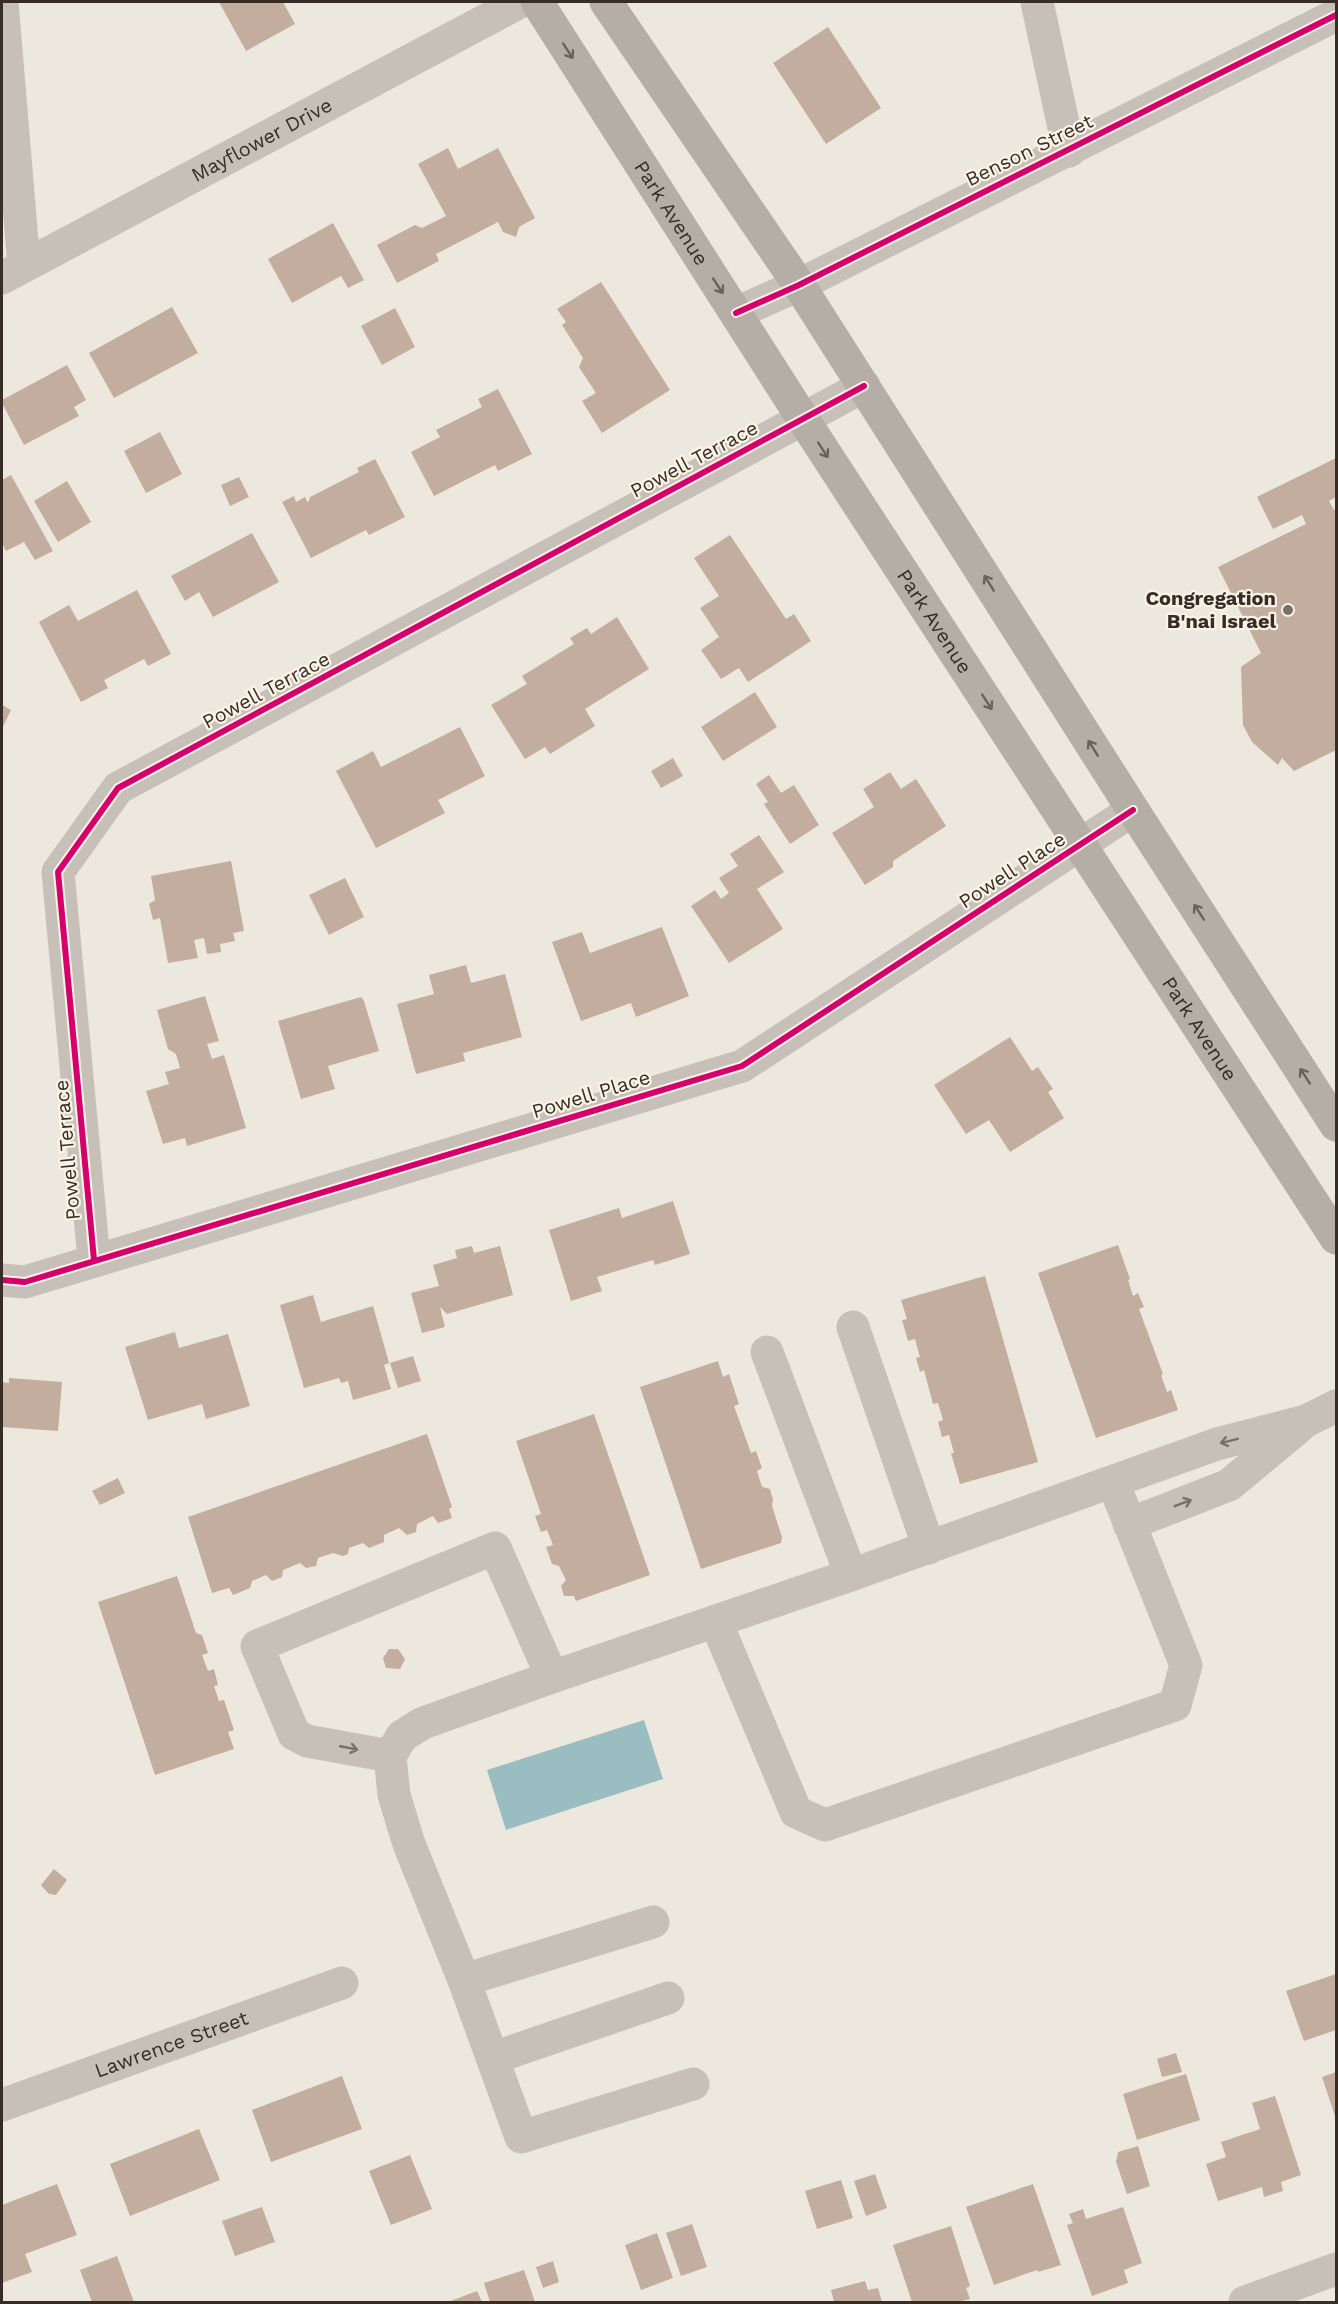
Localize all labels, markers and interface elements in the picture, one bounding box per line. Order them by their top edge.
one-way arrow [563,42,575,59]
street label: Mayflower Drive [187,92,336,187]
street label: Benson Street [961,108,1097,191]
street label: Park Avenue [629,156,714,270]
one-way arrow [713,277,725,294]
street label: Powell Terrace [626,415,762,503]
one-way arrow [817,442,830,459]
street label: Park Avenue [892,565,977,678]
one-way arrow [983,575,995,592]
place label: Congregation B'nai Israel [1145,586,1276,633]
marker: Congregation B'nai Israel [1281,603,1295,617]
street label: Powell Terrace [198,646,334,734]
one-way arrow [981,693,993,710]
one-way arrow [1087,740,1099,757]
street label: Powell Place [954,827,1070,913]
one-way arrow [1192,904,1204,921]
street label: Park Avenue [1157,972,1242,1085]
street label: Powell Place [529,1065,653,1123]
one-way arrow [1298,1067,1311,1084]
street label: Powell Terrace [49,1079,85,1221]
one-way arrow [1220,1435,1239,1447]
one-way arrow [1174,1497,1192,1508]
one-way arrow [339,1742,358,1753]
street label: Lawrence Street [91,2005,252,2083]

